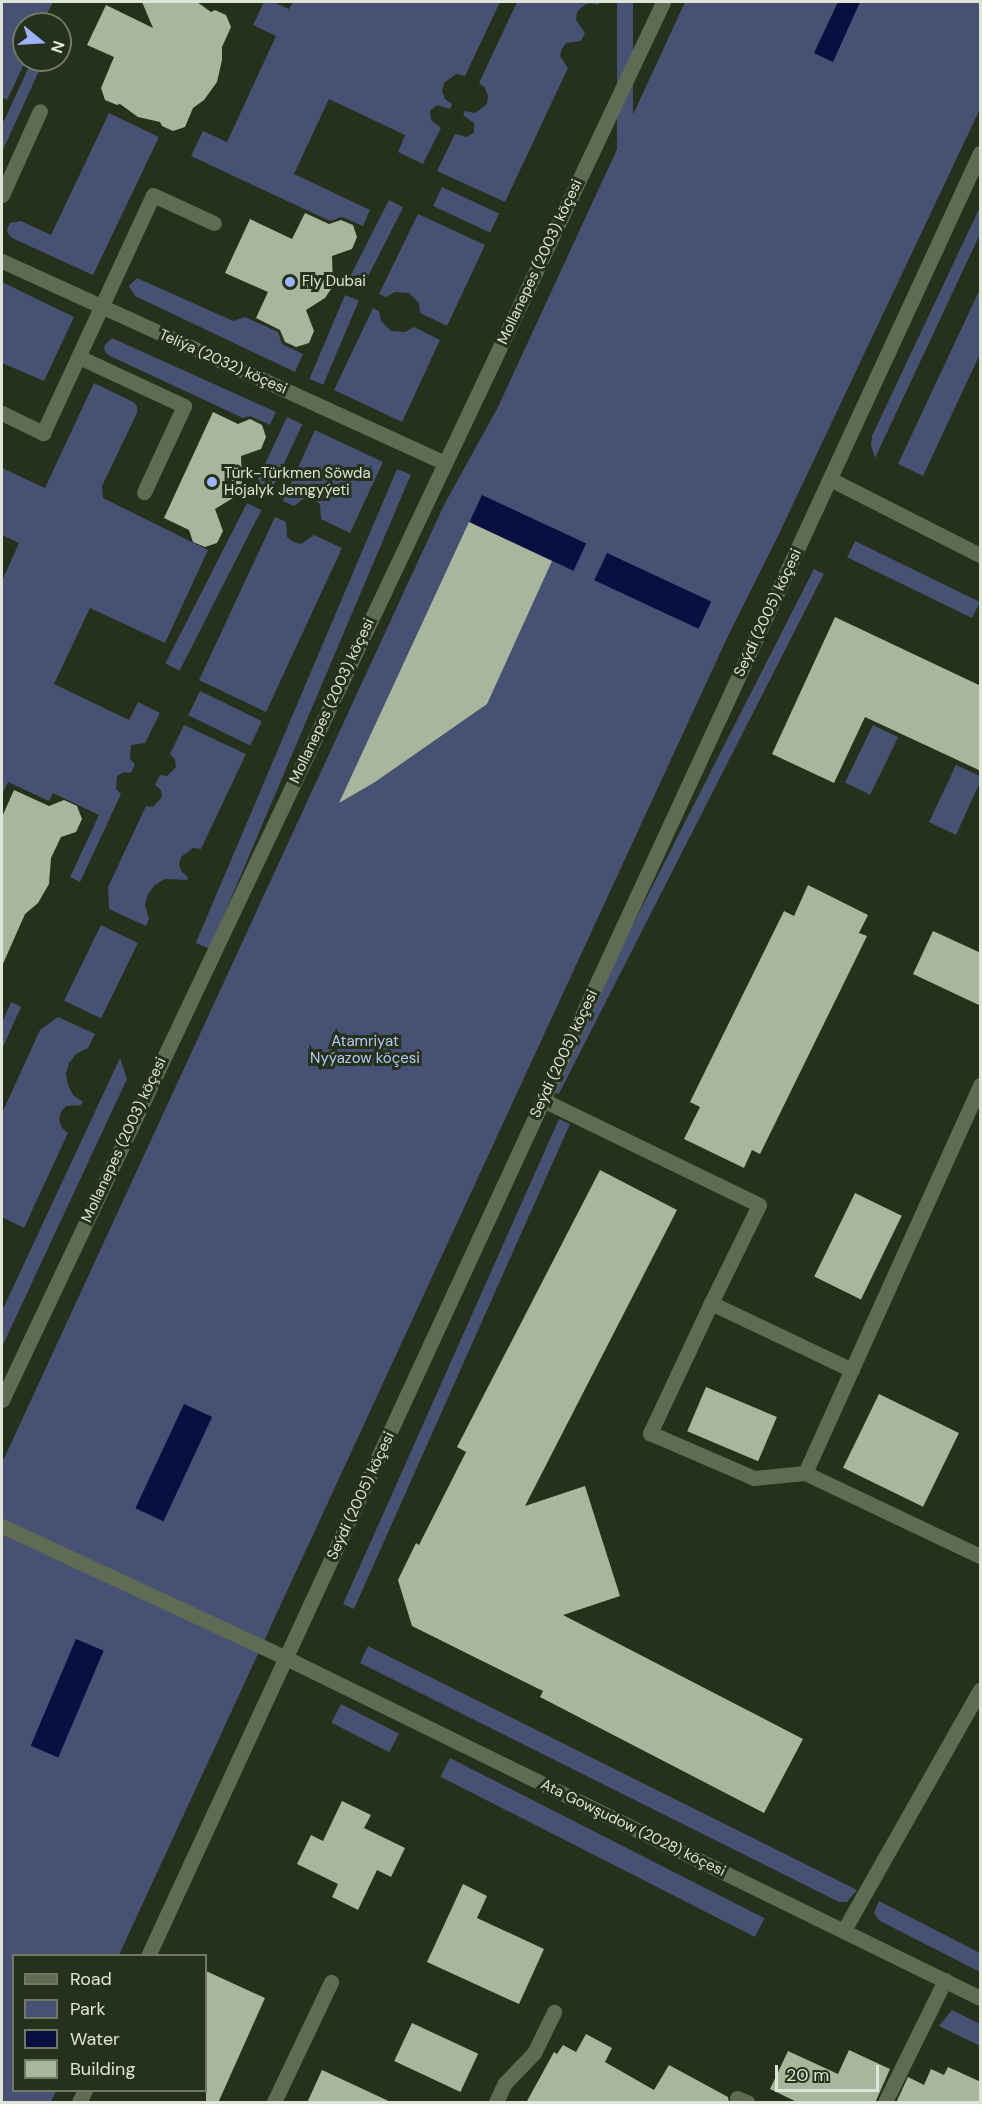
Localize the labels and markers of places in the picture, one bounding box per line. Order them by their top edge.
place label: Fly Dubai [302,273,366,291]
marker: Fly Dubai [283,275,297,289]
place label: Türk-Türkmen Söwda Hojalyk Jemgyýeti [224,464,371,499]
marker: Türk-Türkmen Söwda Hojalyk Jemgyýeti [205,475,219,489]

